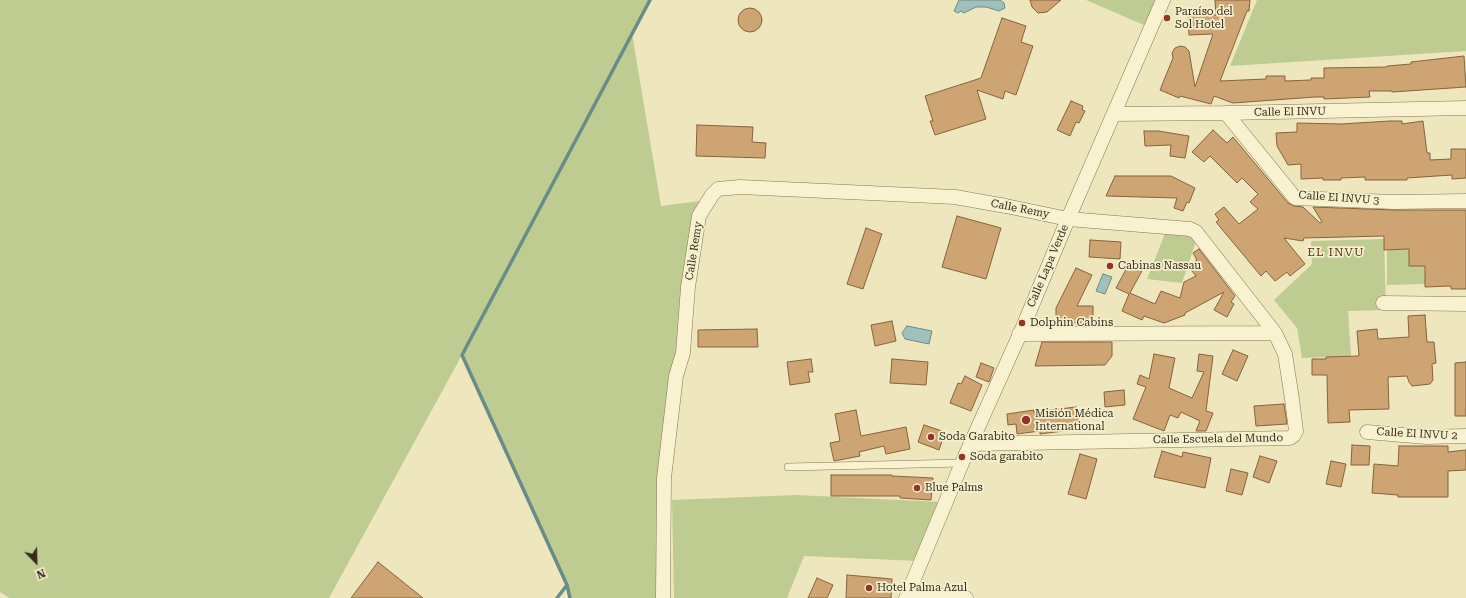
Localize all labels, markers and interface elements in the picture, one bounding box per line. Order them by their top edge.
place label: Paraíso del Sol Hotel [1175,5,1233,31]
marker: Paraíso del Sol Hotel [1162,13,1172,23]
street label: Calle El INVU [1254,105,1326,119]
street label: Calle El INVU 3 [1298,189,1380,207]
street label: Calle Remy [990,197,1050,221]
street label: Calle Remy [683,221,705,281]
street label: Calle Lapa Verde [1025,223,1071,309]
district label: EL INVU [1307,245,1365,259]
place label: Cabinas Nassau [1118,259,1201,273]
marker: Cabinas Nassau [1105,261,1115,271]
place label: Dolphin Cabins [1030,316,1113,330]
marker: Dolphin Cabins [1017,318,1027,328]
place label: Misión Médica International [1035,407,1114,433]
marker: Misión Médica International [1020,414,1032,426]
street label: Calle El INVU 2 [1376,425,1458,443]
place label: Soda Garabito [939,430,1015,444]
street label: Calle Escuela del Mundo [1153,431,1283,447]
marker: Soda Garabito [926,432,936,442]
place label: Soda garabito [970,450,1043,464]
marker: Soda garabito [957,452,967,462]
place label: Blue Palms [925,481,983,495]
marker: Blue Palms [912,483,922,493]
north arrow [16,542,56,582]
text: N [34,566,47,581]
place label: Hotel Palma Azul [877,581,967,595]
marker: Hotel Palma Azul [864,583,874,593]

